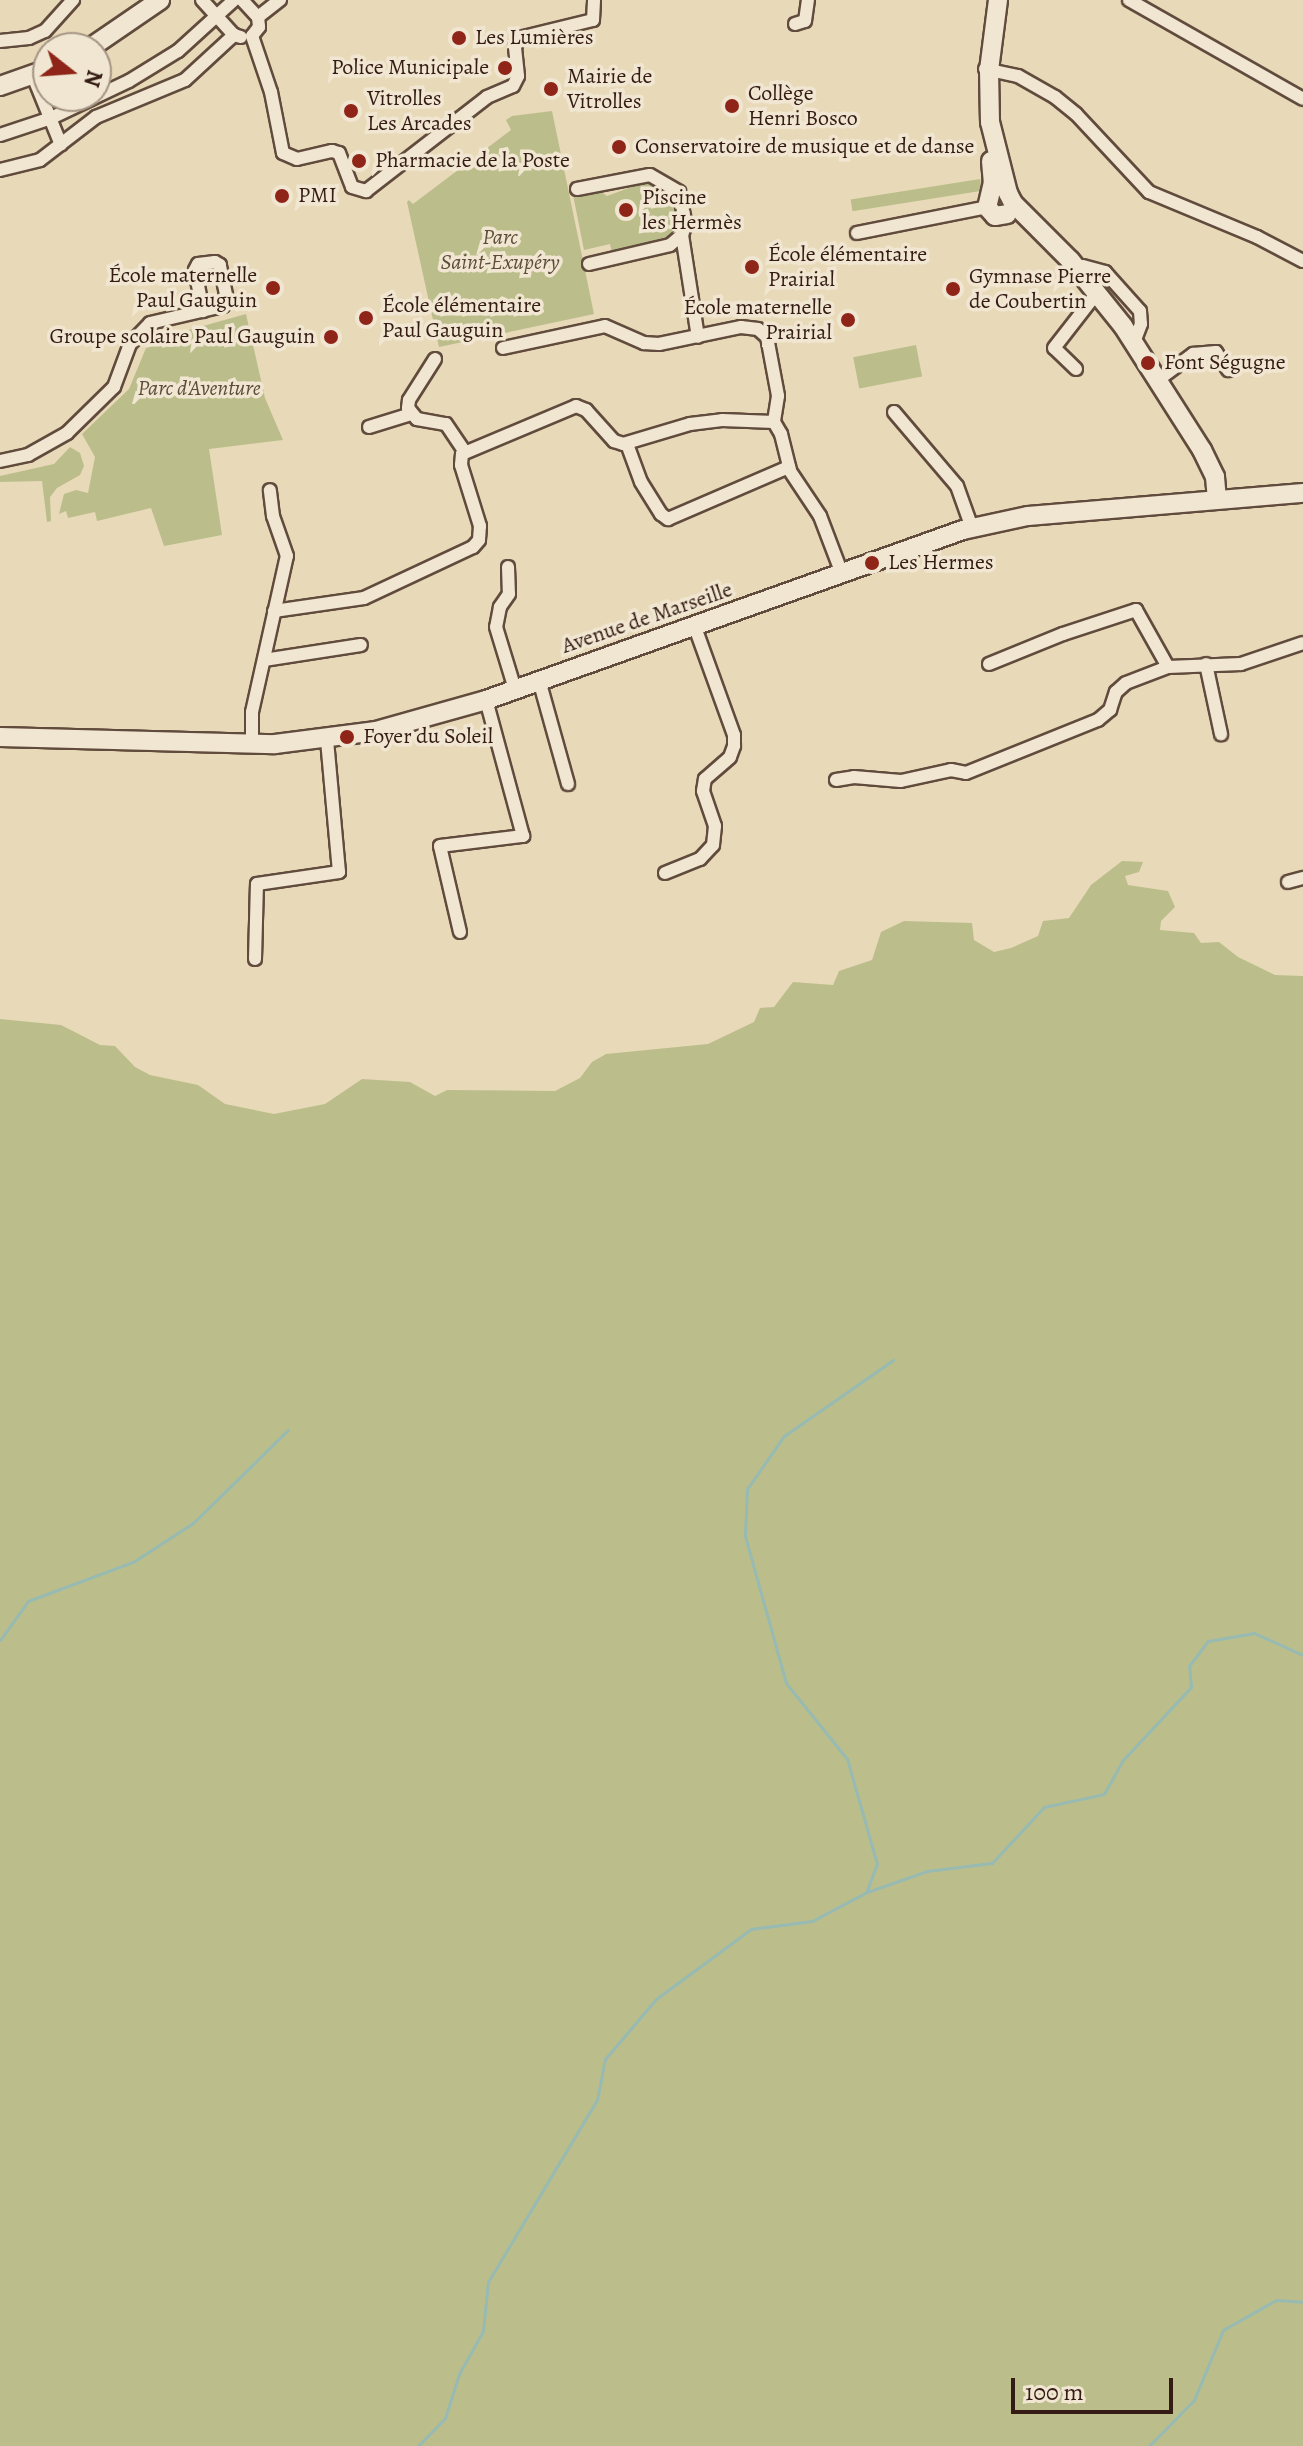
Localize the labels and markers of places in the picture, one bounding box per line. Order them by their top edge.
place label: Les Lumières [475,25,594,51]
marker: Les Lumières [450,29,468,47]
place label: Police Municipale [331,55,489,81]
marker: Police Municipale [496,59,514,77]
place label: Mairie de Vitrolles [567,63,652,114]
marker: Mairie de Vitrolles [542,80,560,98]
place label: Collège Henri Bosco [748,80,858,132]
place label: Vitrolles Les Arcades [367,85,472,136]
marker: Collège Henri Bosco [723,97,741,115]
marker: Vitrolles Les Arcades [342,102,360,120]
place label: Conservatoire de musique et de danse [635,134,974,160]
marker: Conservatoire de musique et de danse [610,138,628,156]
place label: Pharmacie de la Poste [375,148,570,174]
marker: Pharmacie de la Poste [350,152,368,170]
place label: PMI [298,183,337,209]
place label: Piscine les Hermès [642,184,742,236]
marker: PMI [273,187,291,205]
marker: Piscine les Hermès [617,201,635,219]
place label: École élémentaire Prairial [768,241,927,292]
marker: École élémentaire Prairial [743,258,761,276]
place label: École maternelle Paul Gauguin [108,262,257,314]
place label: Gymnase Pierre de Coubertin [969,263,1111,314]
marker: École maternelle Paul Gauguin [264,279,282,297]
marker: Gymnase Pierre de Coubertin [944,280,962,298]
place label: École élémentaire Paul Gauguin [382,292,541,344]
place label: École maternelle Prairial [683,294,832,346]
marker: École élémentaire Paul Gauguin [357,309,375,327]
marker: École maternelle Prairial [839,311,857,329]
place label: Groupe scolaire Paul Gauguin [49,324,315,350]
marker: Groupe scolaire Paul Gauguin [322,328,340,346]
place label: Font Ségugne [1164,350,1286,376]
marker: Font Ségugne [1139,354,1157,372]
place label: Les Hermes [888,550,994,576]
marker: Les Hermes [863,554,881,572]
place label: Foyer du Soleil [363,724,493,750]
marker: Foyer du Soleil [338,728,356,746]

